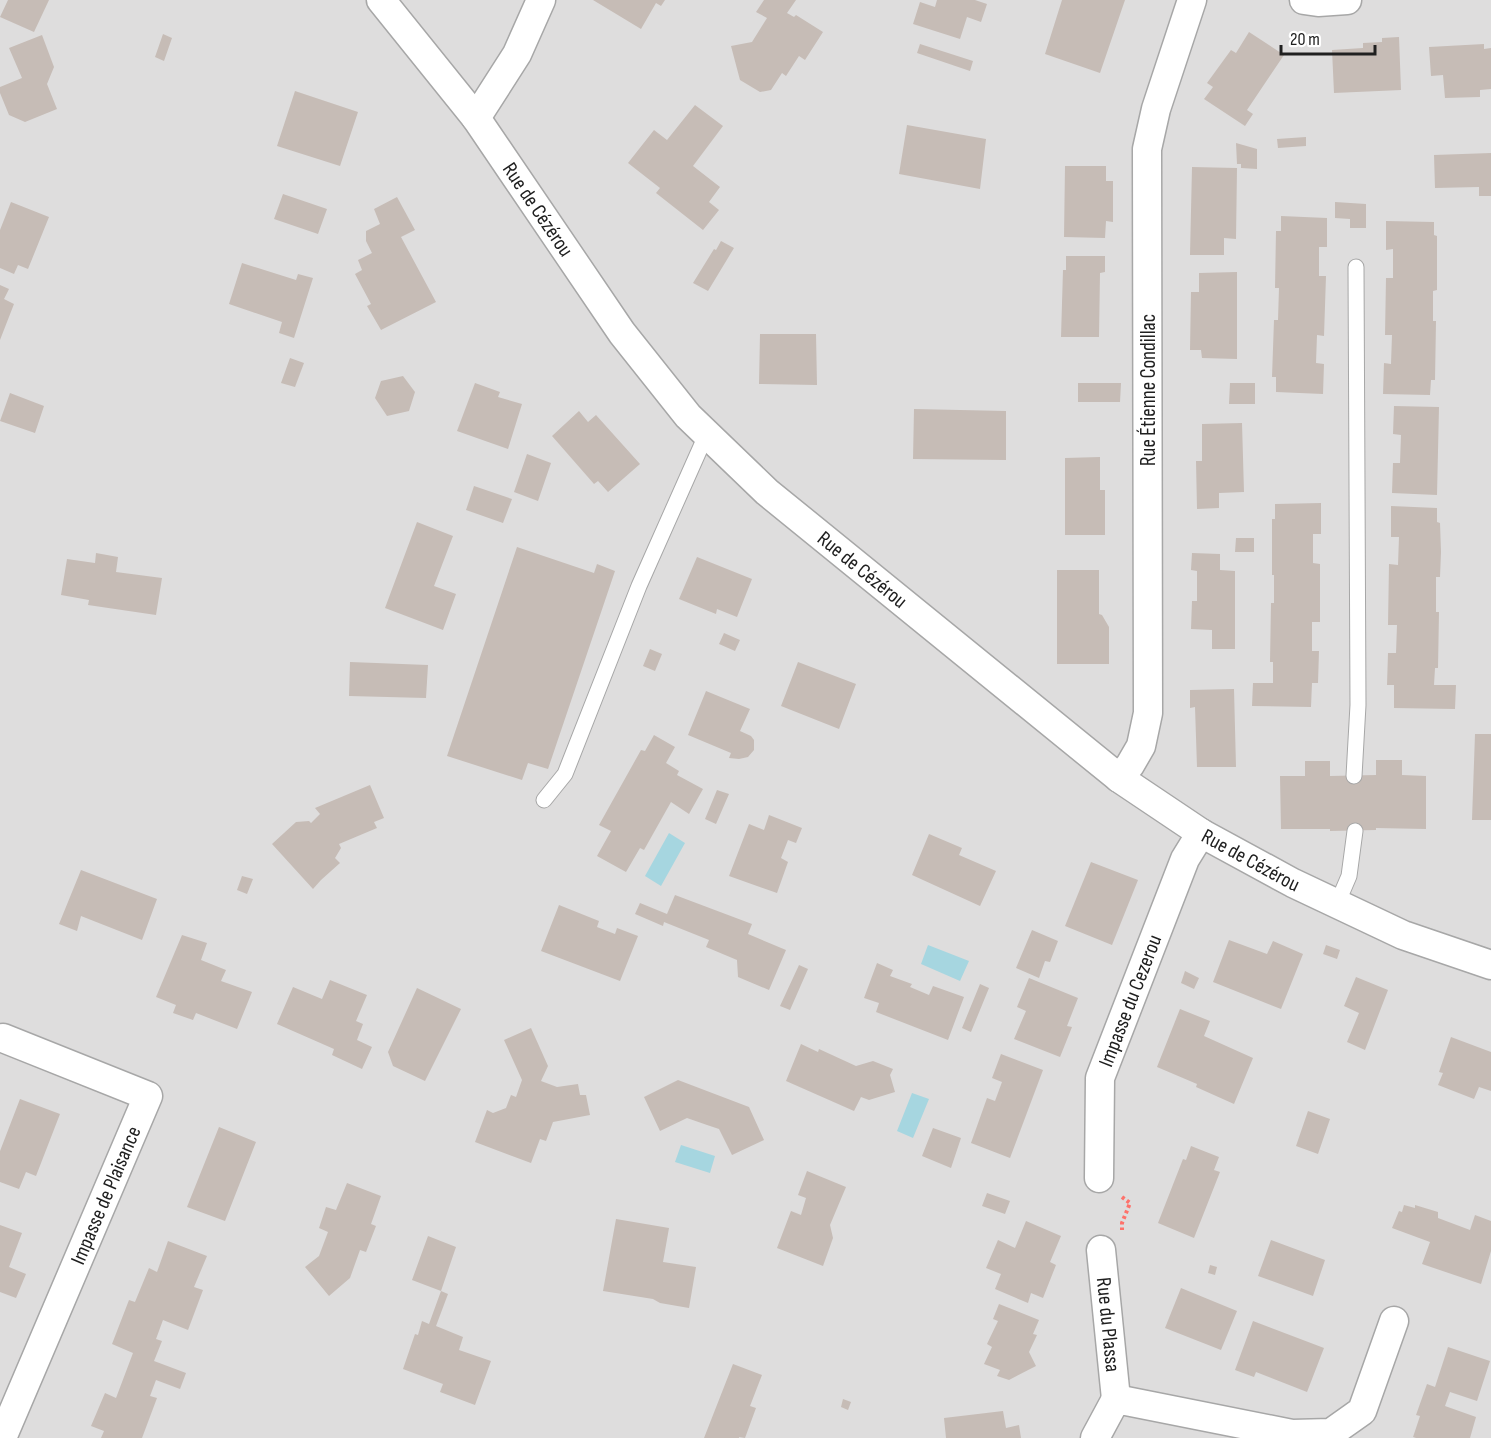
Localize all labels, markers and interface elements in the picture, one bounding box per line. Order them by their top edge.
scale bar [1281,18,1376,56]
text: 20 m [1290,29,1320,50]
street label: Rue de Cézérou [497,158,578,261]
street label: Rue Étienne Condillac [1136,314,1161,466]
street label: Rue de Cézérou [812,526,912,614]
street label: Rue de Cézérou [1197,824,1304,897]
street label: Impasse du Cezerou [1094,931,1167,1070]
street label: Impasse de Plaisance [66,1122,147,1268]
street label: Rue du Plassa [1091,1276,1125,1373]

